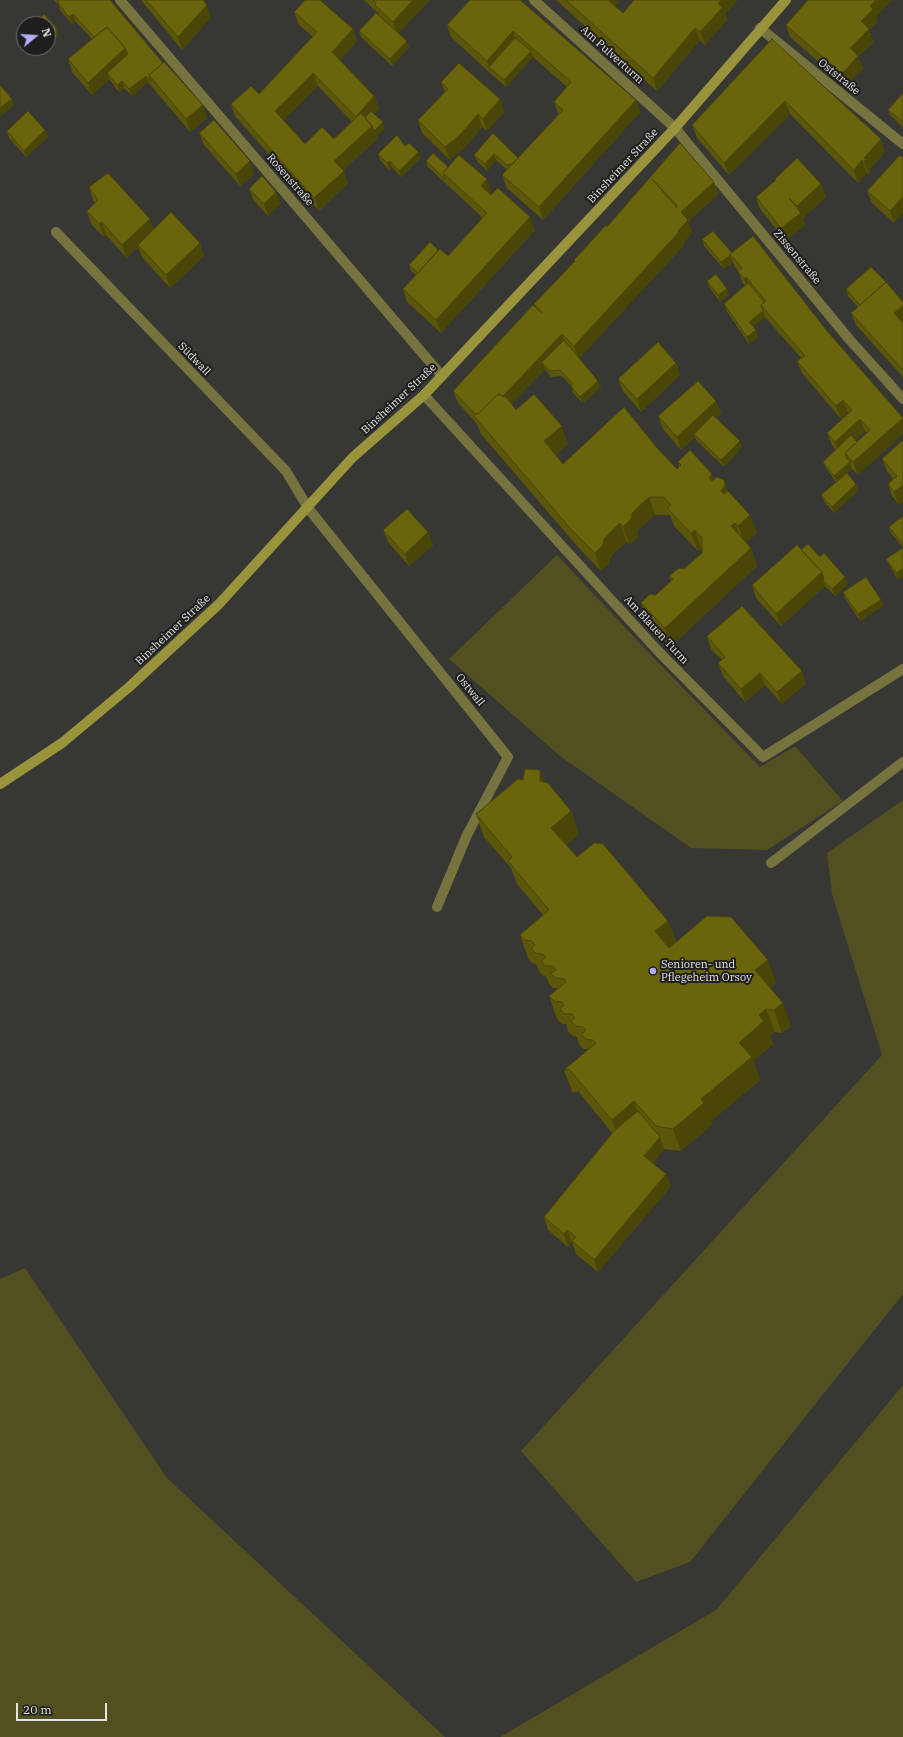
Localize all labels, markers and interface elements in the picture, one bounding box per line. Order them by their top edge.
north arrow [16,16,56,56]
street label: Am Pulverturm [578,23,646,87]
text: N [38,26,54,39]
street label: Oststraße [815,56,863,98]
street label: Binsheimer Straße [585,126,661,206]
street label: Rosenstraße [264,151,316,209]
street label: Zissenstraße [770,227,824,287]
street label: Südwall [175,340,213,378]
street label: Binsheimer Straße [359,361,439,437]
street label: Binsheimer Straße [133,592,213,668]
street label: Am Blauen Turm [621,593,691,667]
street label: Ostwall [453,671,487,709]
place label: Senioren- und Pflegeheim Orsoy [661,958,752,984]
marker: Senioren- und Pflegeheim Orsoy [648,966,658,976]
scale bar [18,1695,109,1721]
text: 20 m [23,1702,52,1717]

